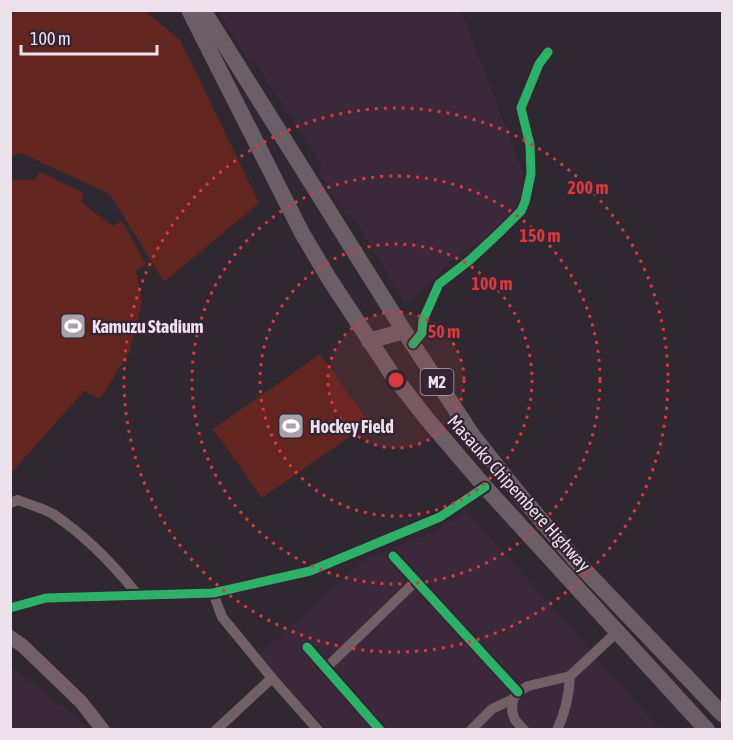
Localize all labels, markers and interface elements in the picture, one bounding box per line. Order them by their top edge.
scale bar [21,18,158,56]
text: 100 m [30,28,71,49]
text: 200 m [568,177,608,198]
text: 150 m [520,225,560,246]
text: 100 m [472,273,512,294]
sports icon: Kamuzu Stadium [58,311,88,341]
place label: Kamuzu Stadium [92,316,204,337]
text: 50 m [428,321,460,342]
road number: M2 [420,369,454,395]
centre of rings [386,370,406,390]
sports icon: Hockey Field [276,411,306,441]
street label: Masauko Chipembere Highway [443,411,595,575]
place label: Hockey Field [310,416,394,437]

